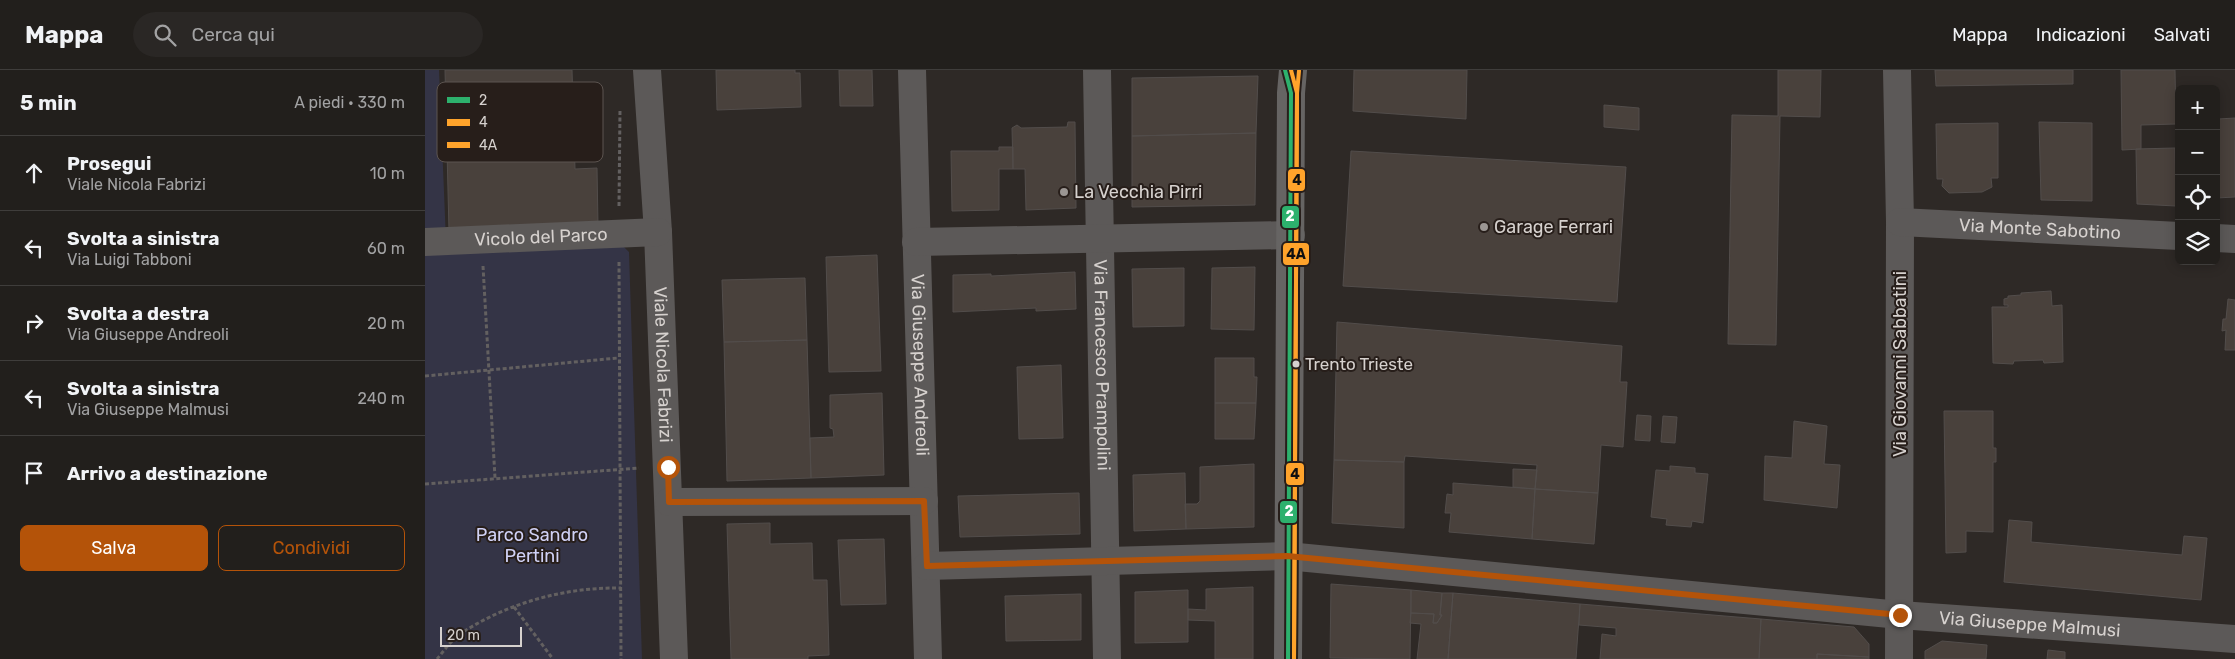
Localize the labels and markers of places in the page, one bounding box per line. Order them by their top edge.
place label: La Vecchia Pirri [1074,181,1202,203]
marker: La Vecchia Pirri [1058,186,1070,198]
place label: Garage Ferrari [1494,216,1613,238]
marker: Garage Ferrari [1478,221,1490,233]
place label: Trento Trieste [1305,354,1413,374]
marker: Trento Trieste [1291,359,1301,369]

